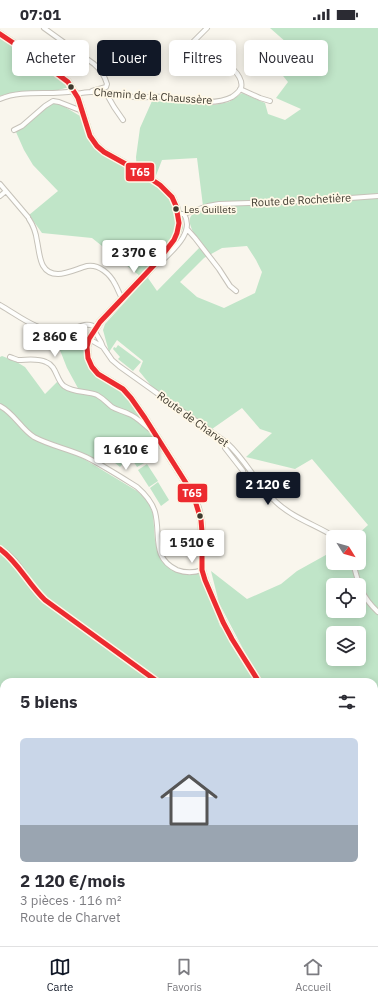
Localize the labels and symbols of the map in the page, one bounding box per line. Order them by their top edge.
unlabelled marker [66,82,76,92]
street label: Chemin de la Chaussère [93,85,213,107]
line badge: T65 [125,162,155,182]
text: T65 [130,165,150,179]
street label: Route de Rochetière [251,190,351,210]
place label: Les Guillets [184,203,236,216]
marker: Les Guillets [171,204,181,214]
pin: 2 370 € [97,240,171,274]
pin: 2 860 € [18,324,92,358]
street label: Route de Charvet [154,388,232,450]
pin: 1 610 € [89,437,163,471]
pin: 2 120 € [231,472,305,506]
line badge: T65 [177,483,208,503]
text: T65 [182,486,202,500]
unlabelled marker [195,511,205,521]
pin: 1 510 € [155,530,229,564]
north arrow [326,530,366,570]

